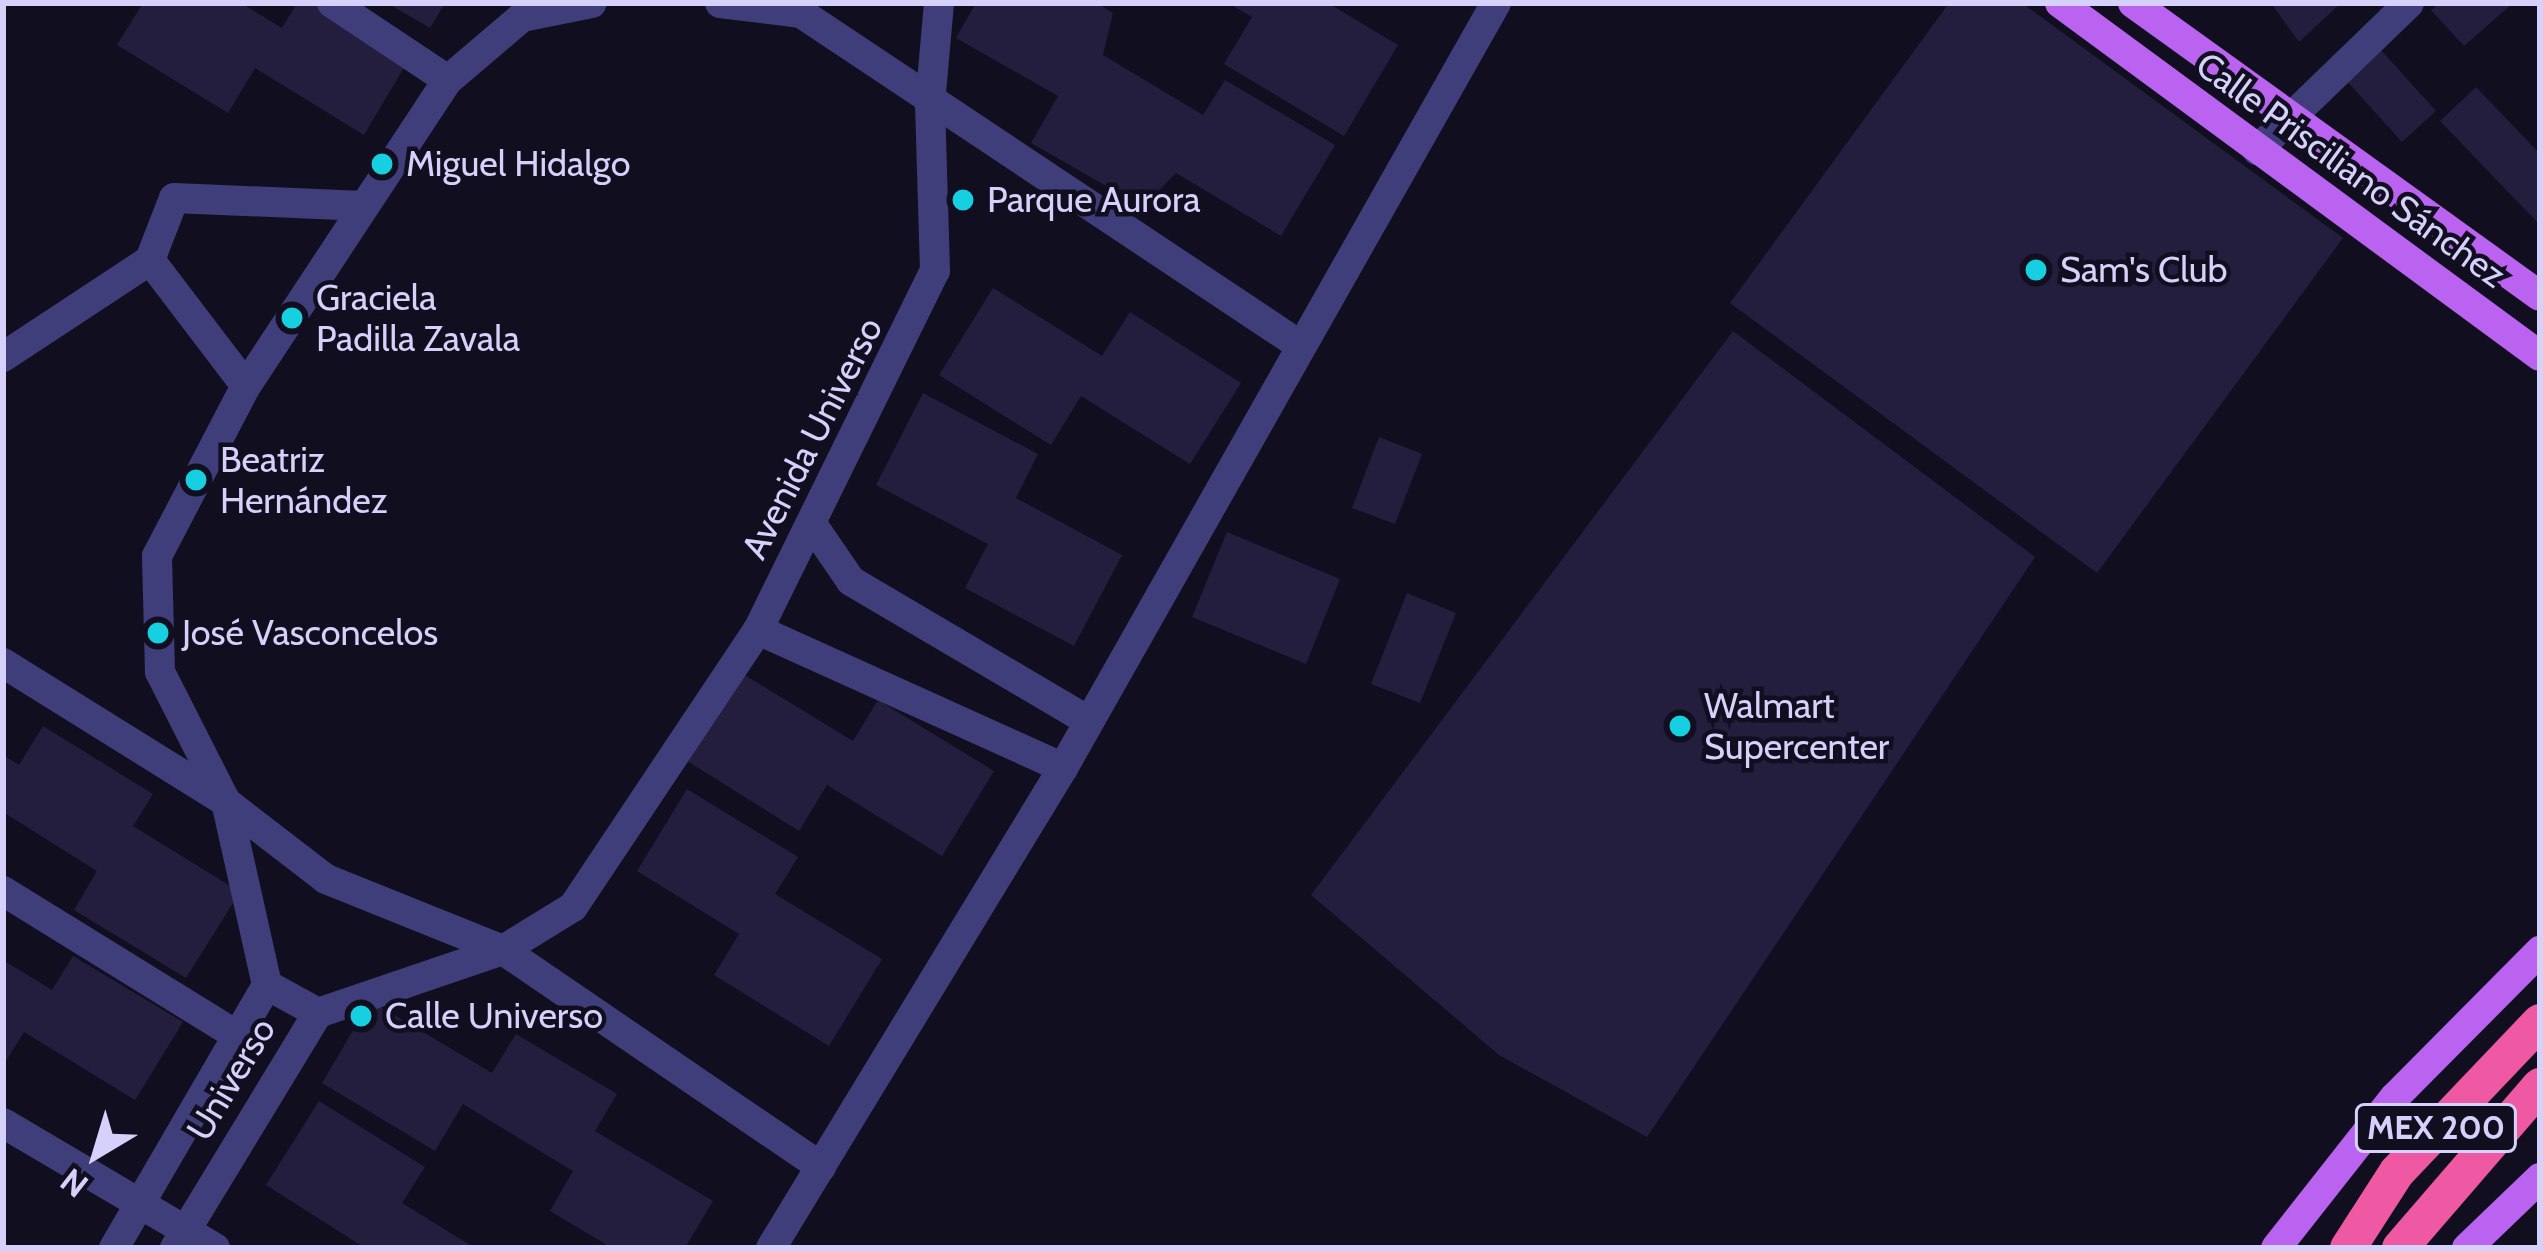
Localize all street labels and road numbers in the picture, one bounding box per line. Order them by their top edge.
street label: Calle Prisciliano Sánchez [2188,43,2514,297]
street label: Avenida Universo [733,310,891,566]
street label: Universo [178,1010,284,1148]
road number: MEX 200 [2352,1101,2520,1155]

